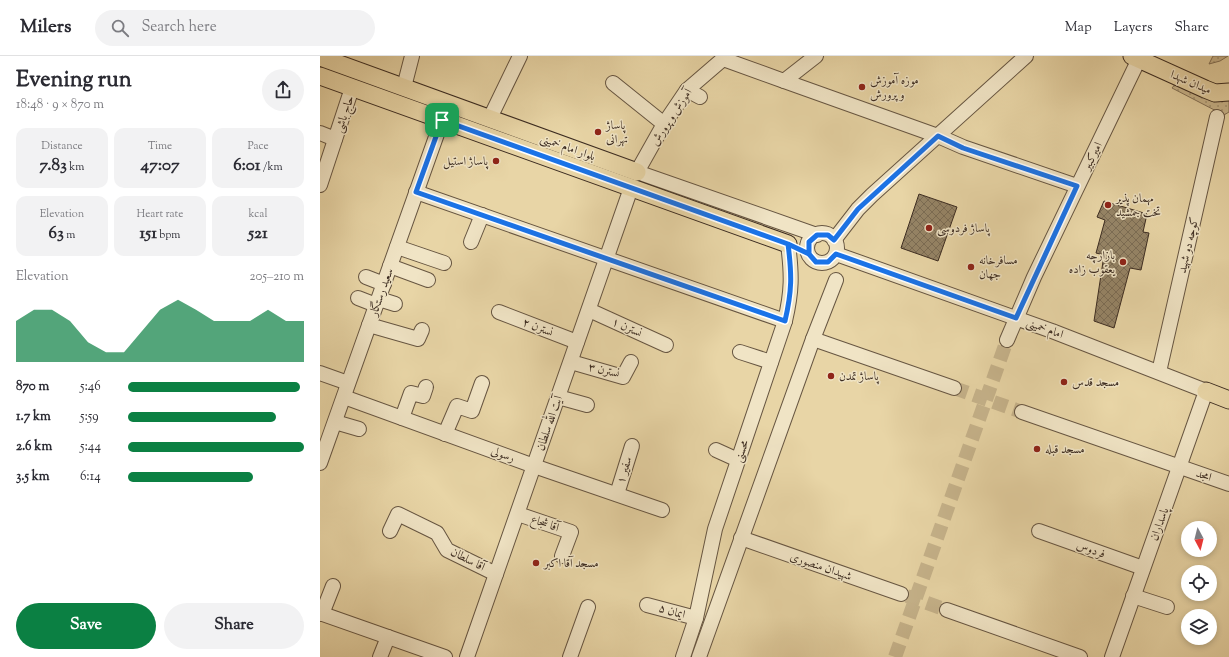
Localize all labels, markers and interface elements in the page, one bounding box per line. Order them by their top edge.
search box [95,10,375,46]
text: Milers [20,14,71,41]
icon: search [109,17,131,39]
text: Search here [141,17,217,38]
text: Map [1065,18,1092,38]
text: Layers [1114,18,1152,38]
text: Share [1174,18,1209,38]
text: Evening run [16,65,132,97]
street label: میدان شهدا [1167,66,1214,100]
button: share [262,69,304,111]
place label: موزه آموزش و پرورش [870,72,919,104]
marker: موزه آموزش و پرورش [857,82,867,92]
street label: آموزش و پرورش [647,84,698,150]
street label: حاج باشی [330,93,360,136]
text: 18:48 · 9 × 870 m [16,96,104,114]
pin [425,103,459,137]
icon: arrive [431,109,453,131]
place label: پاساژ تهرانی [605,117,628,149]
marker: پاساژ تهرانی [593,127,603,137]
street label: بلوار امام خمینی [537,130,598,167]
text: Distance [41,138,83,154]
text: Time [148,138,172,154]
text: Pace [247,138,269,154]
street label: امیرکبیر [1077,139,1108,175]
place label: پاساژ استیل [443,153,489,171]
text: 7.83 [40,154,67,178]
text: 47:07 [141,154,179,178]
text: 6:01 [233,154,260,178]
marker: پاساژ استیل [491,156,501,166]
text: km [67,159,84,175]
text: /km [260,159,283,175]
place label: مهمان پذیر تخت جمشید [1114,190,1161,222]
marker: مهمان پذیر تخت جمشید [1103,200,1113,210]
text: Elevation [40,206,84,222]
text: Heart rate [137,206,183,222]
text: kcal [249,206,267,222]
street label: کوچه دو شهید [1174,215,1204,275]
place label: پاساژ فردوسی [937,220,990,238]
text: 63 [49,222,64,246]
text: 151 [140,222,157,246]
text: 521 [248,222,268,246]
marker: پاساژ فردوسی [924,223,934,233]
text: m [64,227,75,243]
text: bpm [157,227,180,243]
place label: بازارچه یعقوب زاده [1069,247,1116,279]
place label: مسافرخانه جهان [979,252,1018,284]
marker: بازارچه یعقوب زاده [1118,257,1128,267]
marker: مسافرخانه جهان [966,262,976,272]
street label: سعید رستگار [365,265,399,320]
text: Elevation [16,268,69,286]
text: 205–210 m [249,268,304,286]
street label: نسترن ۱ [609,313,645,343]
street label: نسترن ۲ [520,314,556,342]
street label: امام خمینی [1023,314,1066,345]
street label: نسترن ۳ [586,359,622,383]
place label: پاساژ تمدن [839,368,879,386]
marker: پاساژ تمدن [826,371,836,381]
place label: مسجد قدس [1072,374,1119,392]
marker: مسجد قدس [1059,377,1069,387]
text: 870 m [16,378,49,396]
text: 5:46 [80,378,101,396]
street label: آیت الله سلطان [530,391,568,453]
text: 1.7 km [16,408,51,426]
text: 5:59 [80,408,99,426]
street label: محسنی [730,437,754,465]
text: 2.6 km [16,438,52,456]
text: 5:44 [80,438,101,456]
place label: مسجد قبله [1045,441,1085,459]
street label: رسولی [488,442,517,468]
marker: مسجد قبله [1032,444,1042,454]
street label: سفیر ۱ [612,454,638,486]
street label: امجد [1193,465,1214,487]
text: 3.5 km [16,468,50,486]
text: 6:14 [80,468,101,486]
street label: پاسداران [1146,504,1175,544]
street label: آقا شجاع [528,511,563,539]
north arrow [1181,521,1217,557]
map controls [1181,521,1217,645]
street label: فردوس [1074,536,1108,563]
street label: آقا سلطان [447,544,489,577]
street label: شهیدان منصوری [787,548,854,586]
place label: مسجد آقا اکبر [542,555,599,573]
marker: مسجد آقا اکبر [531,558,541,568]
button: locate [1181,565,1217,601]
street label: ایمان ۵ [656,600,688,624]
button: Save [16,603,156,649]
button: Share [164,603,304,649]
button: layers [1181,609,1217,645]

